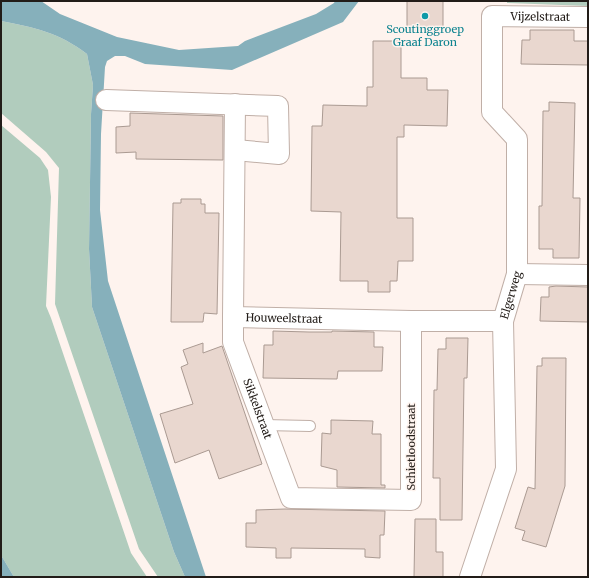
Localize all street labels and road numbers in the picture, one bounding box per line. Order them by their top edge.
street label: Vijzelstraat [509,9,571,24]
street label: Elgerweg [497,269,525,321]
street label: Houweelstraat [245,310,323,326]
street label: Sikkelstraat [240,376,276,441]
street label: Schietloodstraat [404,403,418,491]

